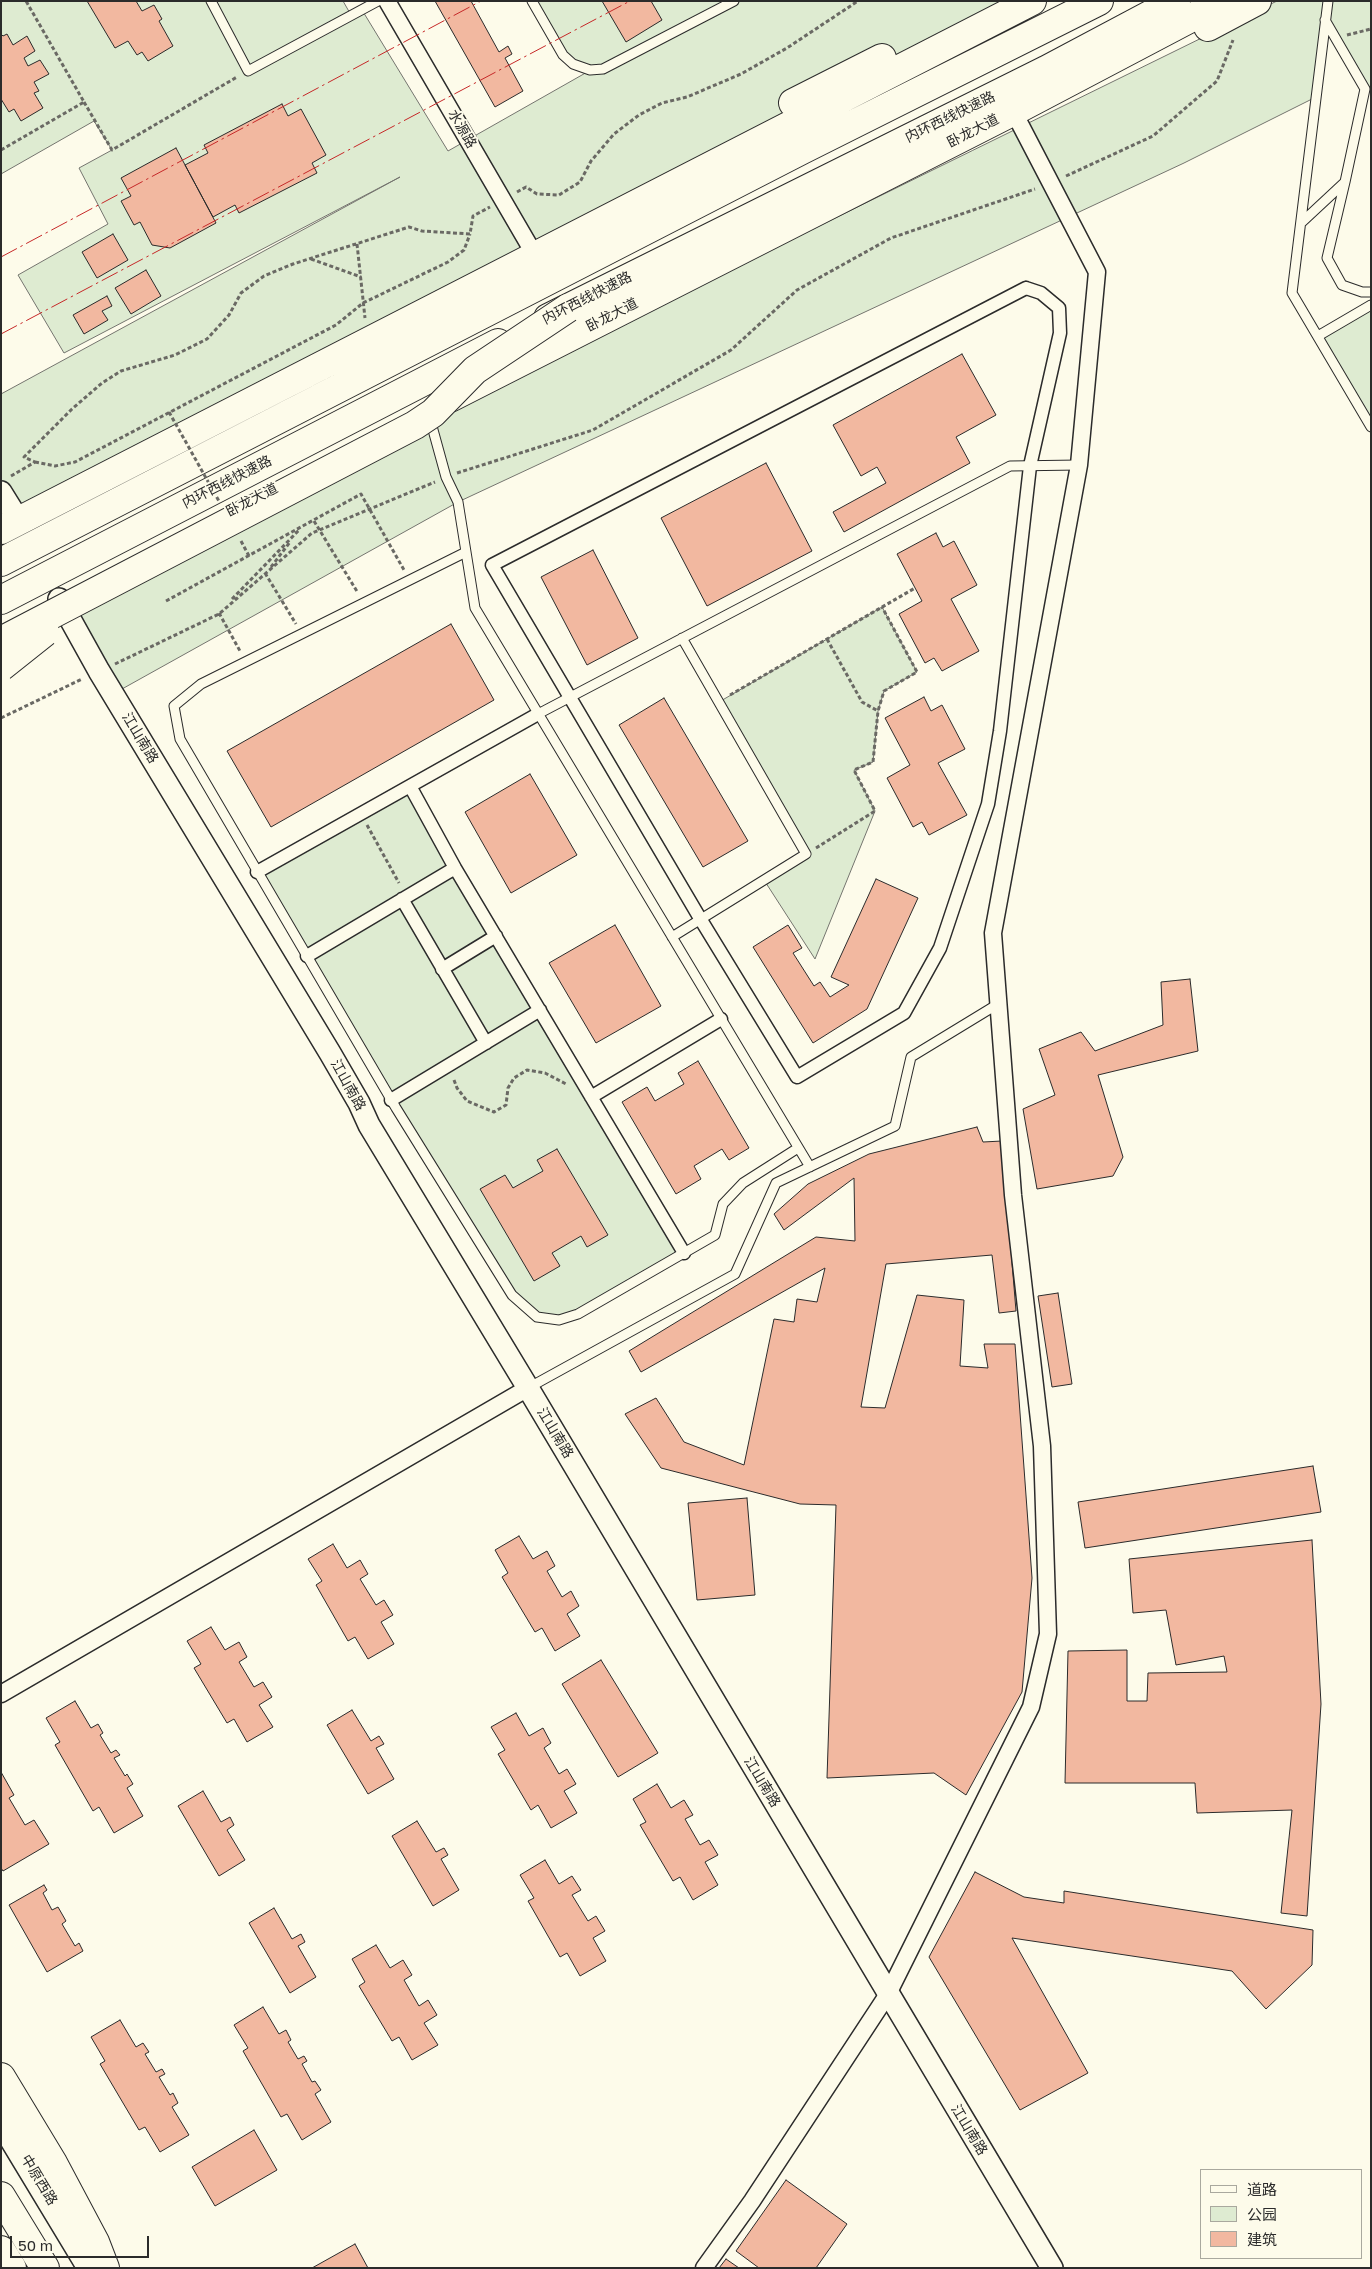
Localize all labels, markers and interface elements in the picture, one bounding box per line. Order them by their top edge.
street label: 内环西线快速路 [902,88,998,146]
street label: 水源路 [444,107,480,151]
street label: 卧龙大道 [944,111,1002,151]
street label: 内环西线快速路 [540,268,634,328]
street label: 卧龙大道 [583,295,641,335]
street label: 内环西线快速路 [180,452,274,512]
street label: 卧龙大道 [223,480,281,520]
street label: 江山南路 [118,710,162,766]
street label: 江山南路 [327,1056,369,1114]
street label: 江山南路 [533,1405,577,1461]
street label: 江山南路 [740,1754,784,1810]
street label: 江山南路 [947,2102,991,2158]
street label: 中原西路 [17,2152,61,2208]
legend [1200,2169,1362,2259]
text: 道路 [1247,2180,1277,2198]
text: 公园 [1247,2205,1277,2223]
scale bar [12,2226,151,2258]
text: 建筑 [1247,2230,1277,2248]
text: 50 m [18,2236,53,2254]

